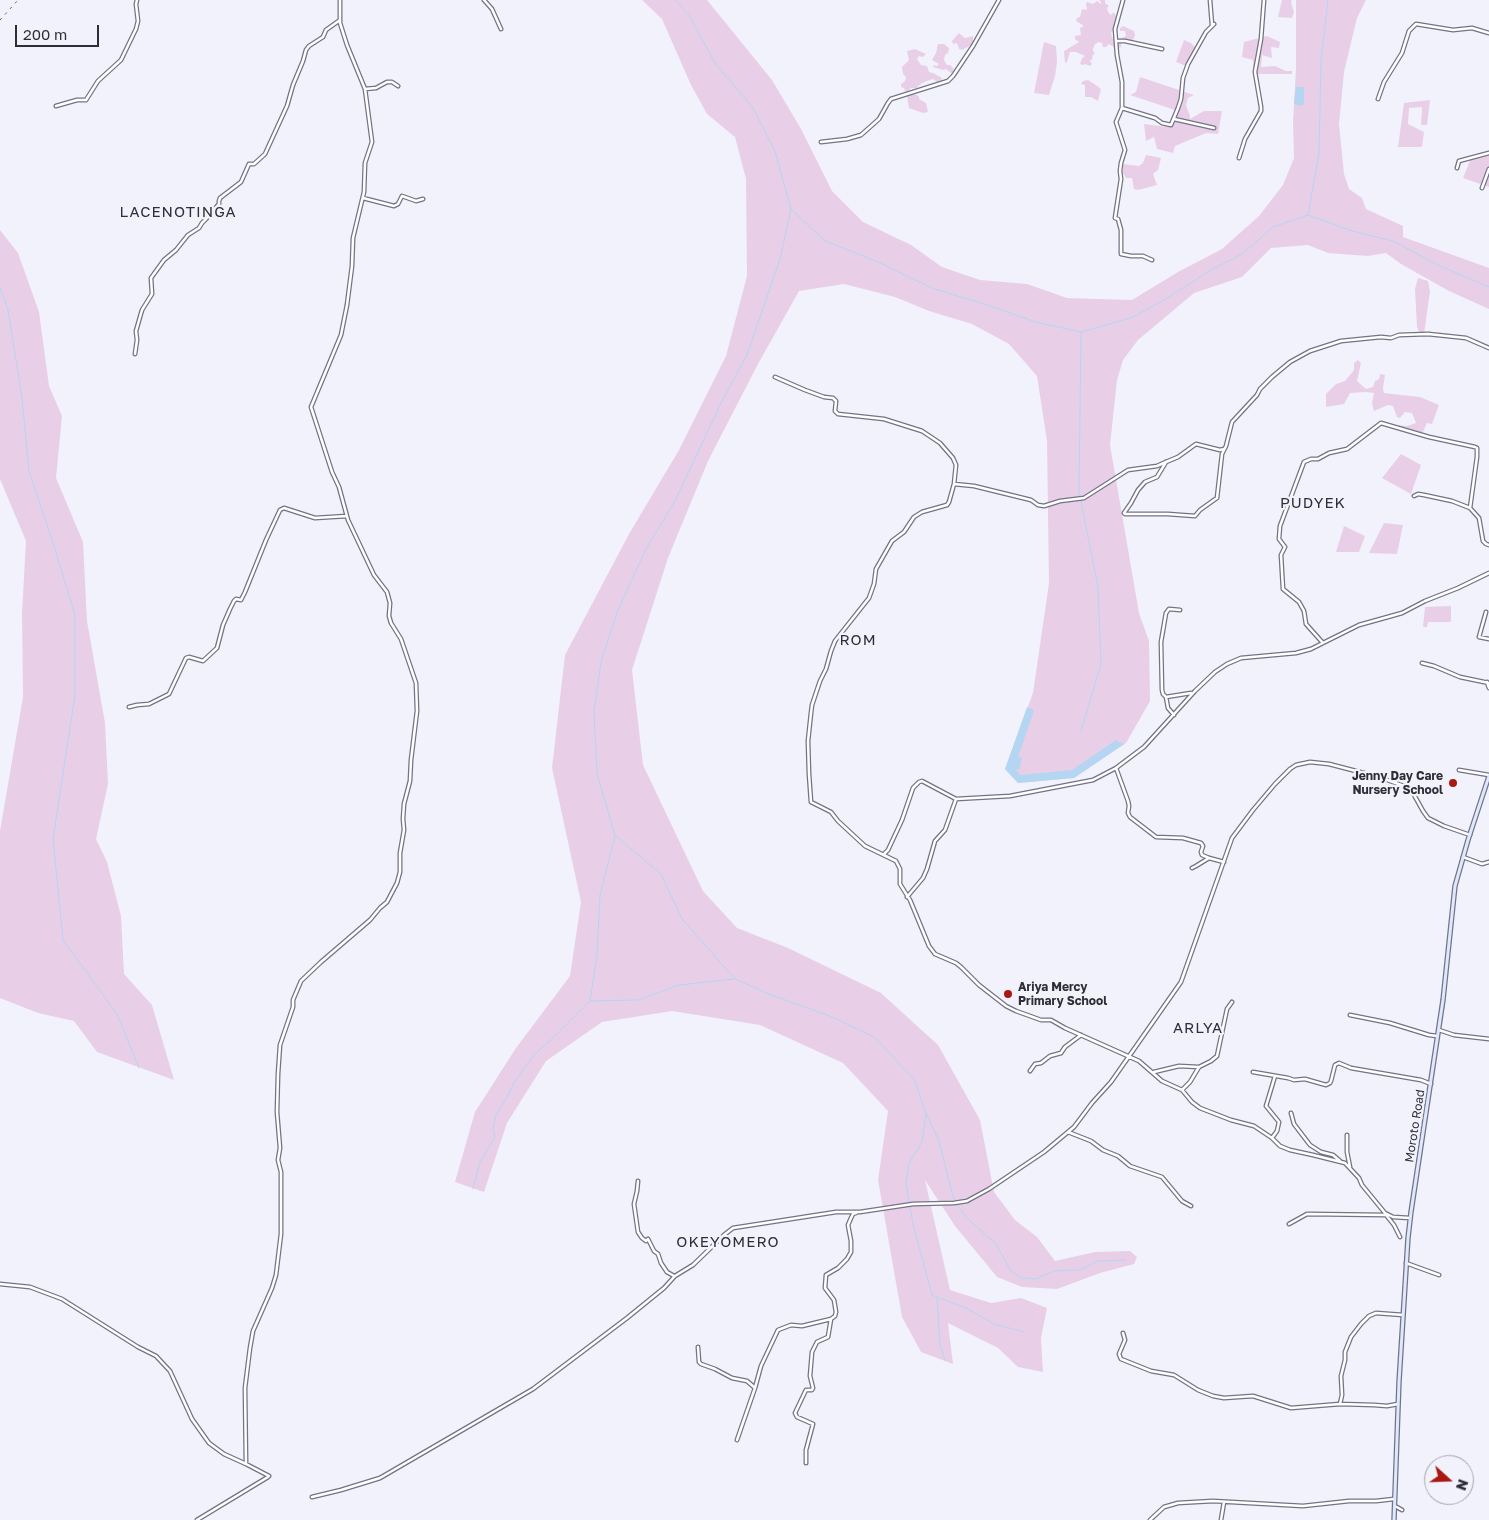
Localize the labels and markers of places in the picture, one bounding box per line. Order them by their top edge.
place label: Jenny Day Care Nursery School [1352,769,1443,797]
marker: Jenny Day Care Nursery School [1447,777,1459,789]
place label: Ariya Mercy Primary School [1018,980,1107,1008]
marker: Ariya Mercy Primary School [1002,988,1014,1000]

